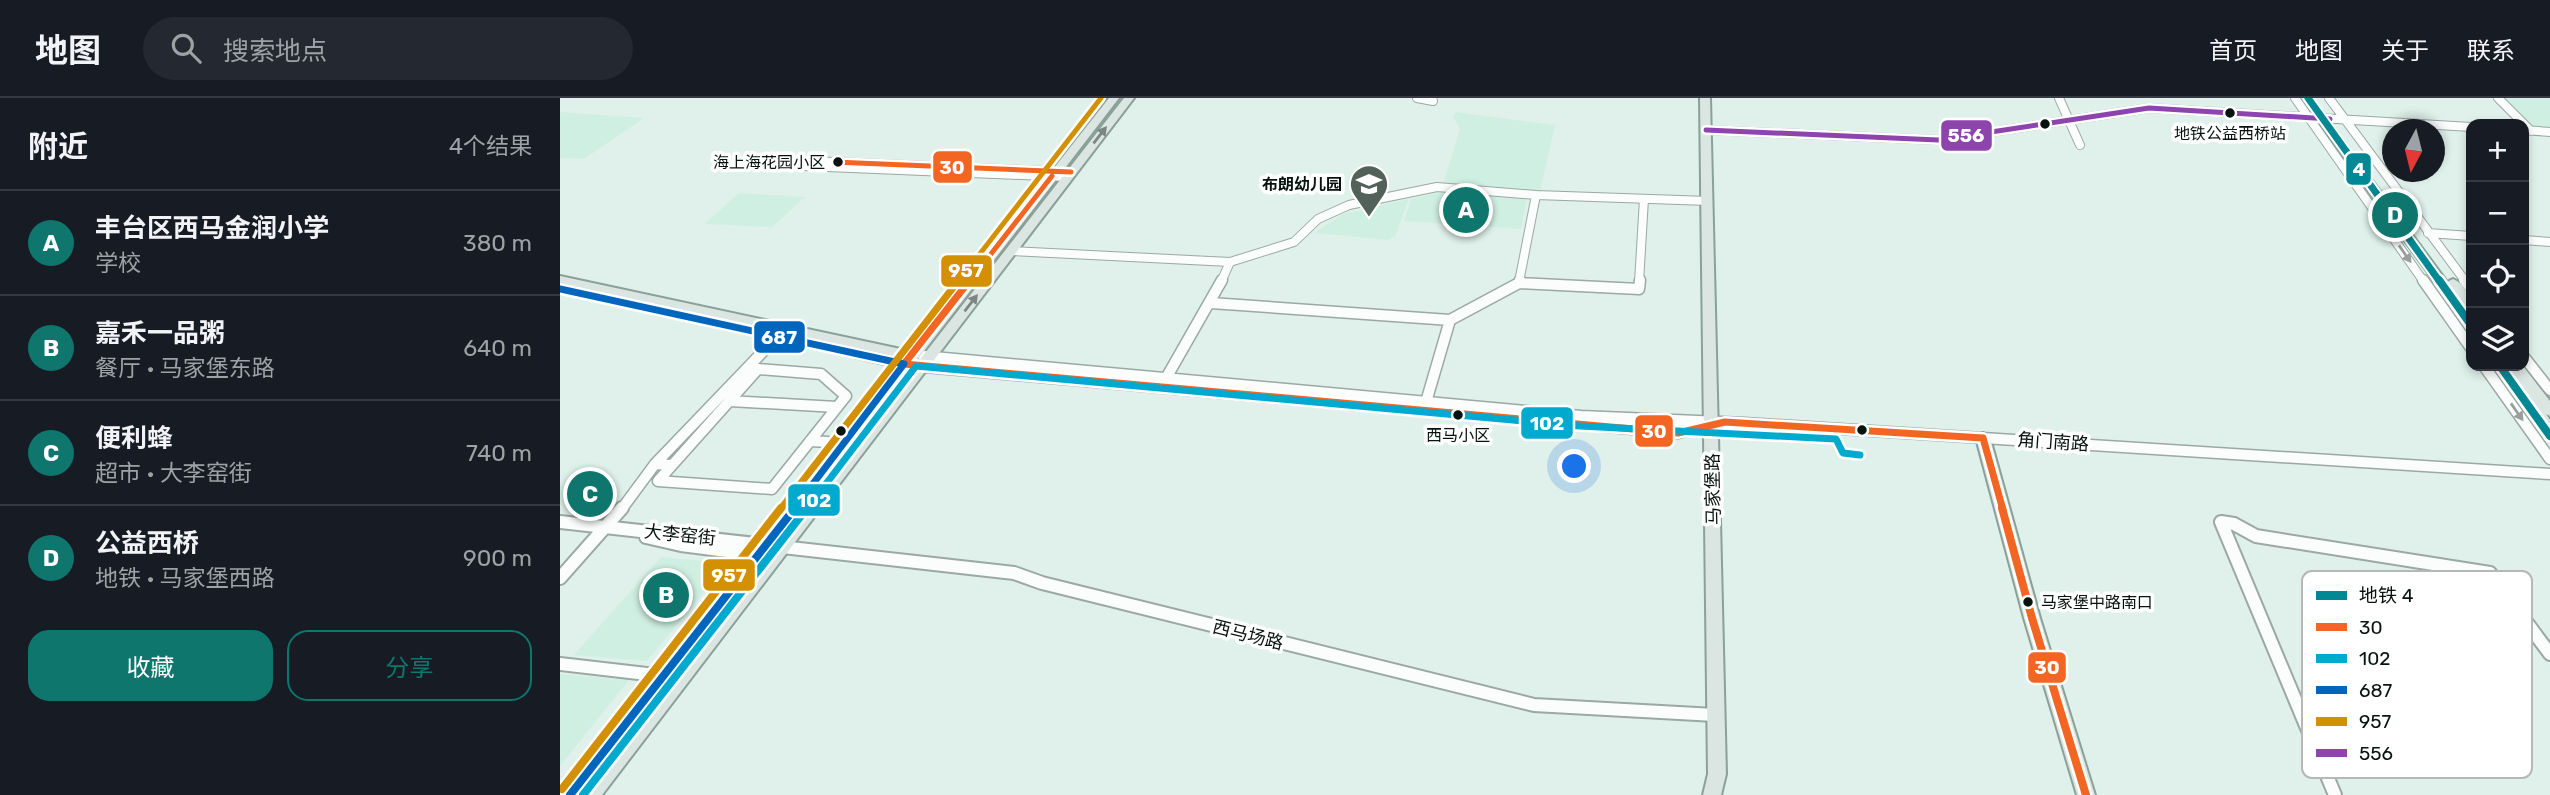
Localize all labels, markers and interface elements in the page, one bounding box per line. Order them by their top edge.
search box [143,17,633,80]
icon: search [167,29,205,67]
text: 地图 [35,31,101,70]
text: 搜索地点 [223,36,327,67]
text: 首页 [2209,37,2257,65]
text: 地图 [2295,37,2343,65]
text: 关于 [2381,37,2429,65]
text: 联系 [2467,37,2515,65]
marker: 地铁公益西桥站 [2223,106,2237,120]
unlabelled marker [2038,117,2052,131]
line badge: 556 [1940,119,1993,152]
north arrow [2382,119,2445,182]
map controls [2466,119,2529,371]
button: + [2466,119,2529,182]
text: 556 [1948,124,1984,147]
place label: 地铁公益西桥站 [2174,124,2286,143]
one-way arrow [1092,126,1106,144]
text: 附近 [28,129,88,165]
text: 4个结果 [449,132,532,160]
line badge: 30 [932,150,973,184]
line badge: 4 [2345,152,2372,186]
place label: 海上海花园小区 [713,153,825,172]
marker: 海上海花园小区 [831,155,845,169]
text: 30 [939,156,965,179]
text: 4 [2353,158,2366,181]
school or university icon: 布朗幼儿园 [1348,163,1390,218]
place label: 布朗幼儿园 [1262,175,1342,194]
button: − [2466,182,2529,245]
pin: A [1443,184,1489,236]
pin: D [2372,189,2418,241]
text: 丰台区西马金润小学 [95,213,329,244]
text: A [43,229,59,257]
text: 380 m [463,229,532,257]
one-way arrow [2398,245,2412,263]
button: locate [2466,245,2529,308]
text: 学校 [95,249,141,277]
line badge: 957 [940,254,993,288]
text: 957 [948,259,984,282]
one-way arrow [963,294,978,312]
button: layers [2466,308,2529,371]
text: 嘉禾一品粥 [95,318,225,349]
line badge: 687 [753,320,806,354]
text: 687 [761,326,797,349]
text: B [43,334,59,362]
text: 640 m [463,334,532,362]
text: 餐厅 · 马家堡东路 [95,354,275,382]
one-way arrow [2510,403,2524,421]
line badge: 102 [1520,406,1574,440]
marker: 西马小区 [1451,408,1465,422]
text: 102 [1530,412,1564,435]
line badge: 30 [1634,414,1674,448]
text: 30 [1641,420,1667,443]
text: 便利蜂 [95,423,173,454]
unlabelled marker [1855,423,1869,437]
unlabelled marker [834,424,848,438]
place label: 西马小区 [1426,426,1490,445]
street label: 角门南路 [2016,429,2090,455]
text: C [43,439,59,467]
text: 740 m [466,439,532,467]
your location [1557,449,1591,483]
street label: 马家堡路 [1701,453,1725,525]
text: 超市 · 大李窑街 [95,459,252,487]
pin: C [567,468,613,520]
line badge: 102 [787,483,841,517]
text: 102 [797,489,831,512]
street label: 大李窑街 [643,520,717,550]
text: 公益西桥 [95,528,199,559]
text: D [43,544,59,572]
text: 900 m [463,544,532,572]
line badge: 957 [702,558,756,592]
text: 地铁 · 马家堡西路 [95,564,275,592]
text: 957 [711,564,747,587]
pin: B [643,569,689,621]
legend [2302,571,2532,778]
text: 地铁 4 [2359,584,2414,607]
place label: 马家堡中路南口 [2041,593,2153,612]
marker: 马家堡中路南口 [2021,595,2035,609]
street label: 西马场路 [1210,616,1286,654]
text: 30 [2359,616,2382,639]
button: 收藏 [28,630,273,701]
button: 分享 [287,630,532,701]
text: 102 [2359,647,2390,670]
line badge: 30 [2027,651,2067,684]
text: 30 [2034,656,2060,679]
text: 687 [2359,679,2393,702]
text: 957 [2359,710,2392,733]
text: 556 [2359,742,2393,765]

